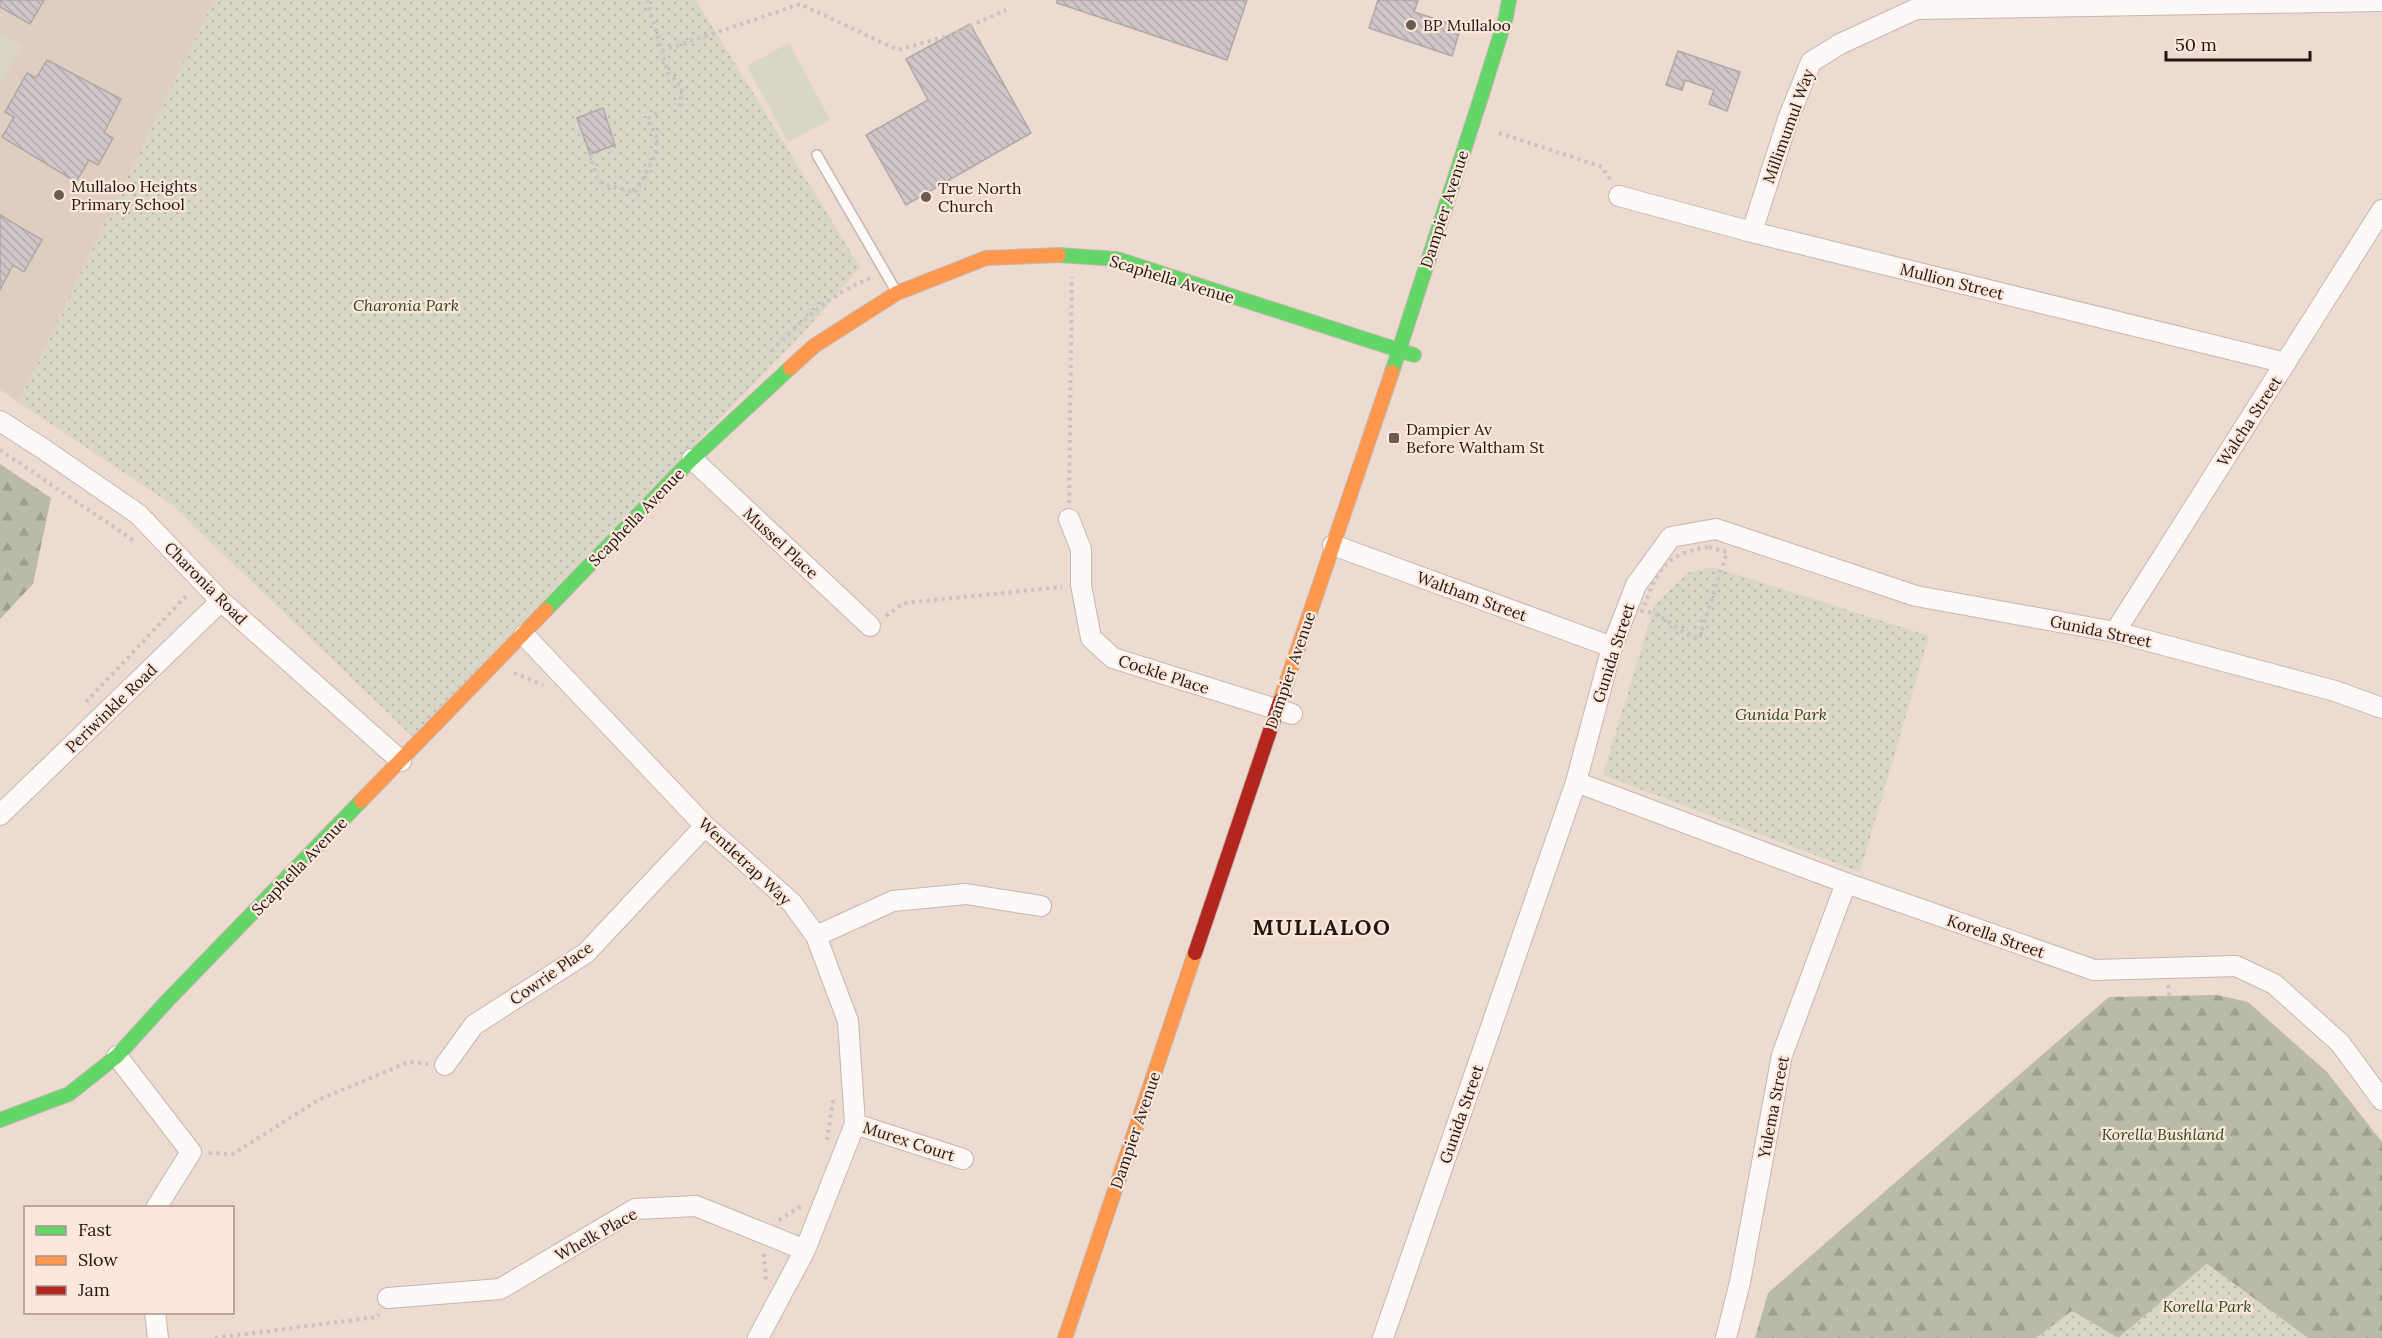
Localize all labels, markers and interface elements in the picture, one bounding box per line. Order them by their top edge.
place label: BP Mullaloo [1423,15,1511,35]
marker: BP Mullaloo [1404,18,1418,32]
scale bar [2166,24,2310,62]
text: 50 m [2175,33,2217,56]
street label: Millimumul Way [1758,65,1818,186]
street label: Dampier Avenue [1416,147,1473,270]
place label: Mullaloo Heights Primary School [71,176,197,214]
place label: True North Church [938,178,1022,216]
marker: Mullaloo Heights Primary School [52,188,66,202]
marker: True North Church [919,190,933,204]
street label: Scaphella Avenue [1107,251,1237,308]
street label: Mullion Street [1898,258,2007,304]
park label: Charonia Park [353,295,459,315]
street label: Walcha Street [2212,371,2286,470]
place label: Dampier Av Before Waltham St [1406,419,1545,457]
marker: Dampier Av Before Waltham St [1387,431,1401,445]
street label: Scaphella Avenue [584,463,688,570]
street label: Mussel Place [739,503,823,583]
street label: Charonia Road [160,537,252,629]
street label: Waltham Street [1414,567,1531,625]
street label: Gunida Street [1588,600,1639,705]
street label: Dampier Avenue [1261,608,1320,731]
street label: Gunida Street [2048,610,2154,652]
street label: Cockle Place [1116,650,1212,698]
street label: Periwinkle Road [61,659,161,757]
park label: Gunida Park [1735,704,1827,724]
street label: Scaphella Avenue [247,812,351,919]
street label: Wentletrap Way [694,813,796,909]
street label: Korella Street [1944,910,2048,962]
district label: MULLALOO [1253,913,1391,941]
street label: Cowrie Place [506,937,597,1009]
street label: Yulema Street [1753,1053,1793,1161]
street label: Gunida Street [1435,1061,1488,1166]
street label: Dampier Avenue [1106,1068,1165,1191]
street label: Murex Court [860,1117,958,1166]
park label: Korella Bushland [2102,1124,2225,1144]
street label: Whelk Place [551,1203,641,1265]
legend [24,1206,234,1314]
text: Fast [78,1218,112,1241]
text: Slow [78,1248,118,1271]
text: Jam [77,1278,110,1301]
park label: Korella Park [2163,1296,2251,1316]

